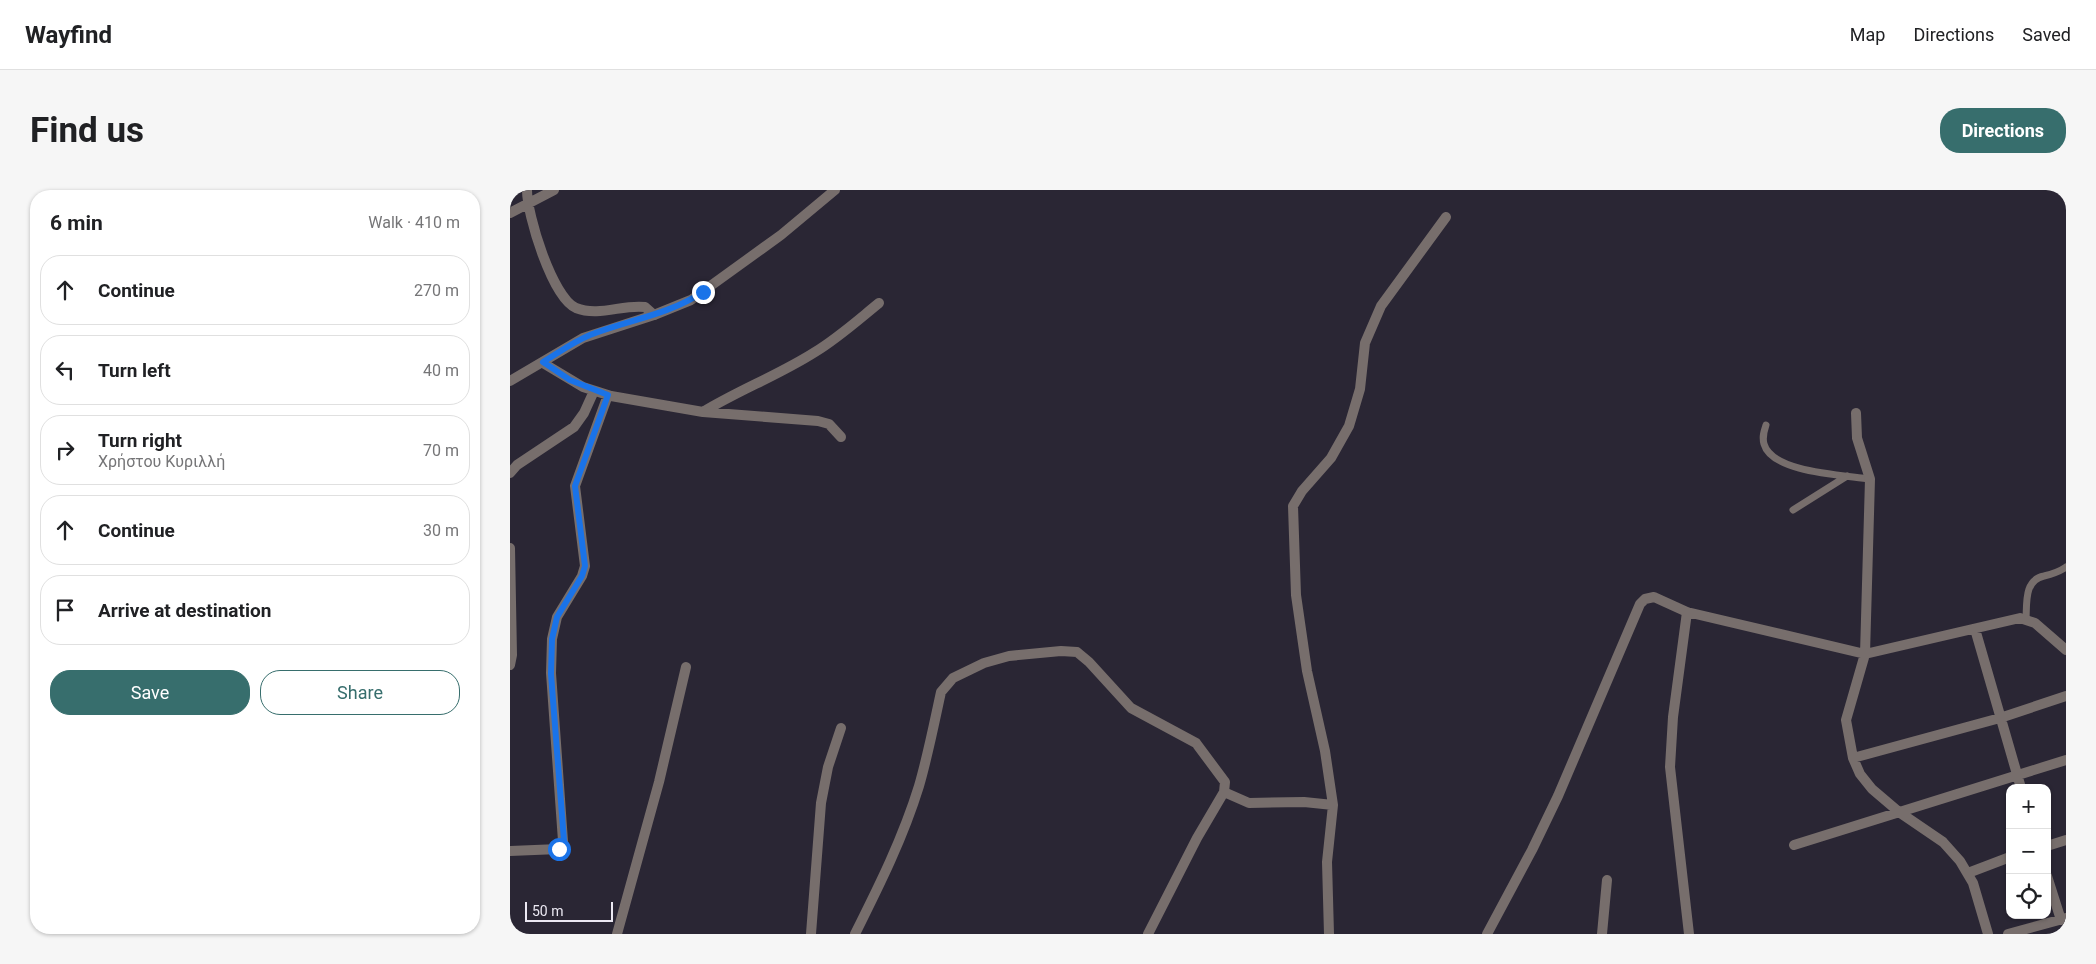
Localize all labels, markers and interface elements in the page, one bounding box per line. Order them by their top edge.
text: Wayfind [25,21,112,49]
text: Map [1850,24,1885,45]
text: Directions [1913,24,1994,45]
text: Saved [2022,24,2071,45]
button: Directions [1940,108,2066,153]
text: Find us [30,110,144,151]
text: 6 min [50,211,103,235]
text: Walk · 410 m [368,213,460,232]
icon: ahead [51,276,79,304]
text: Continue [98,279,175,302]
text: 270 m [414,281,459,300]
route end [692,281,715,304]
icon: left [51,356,79,384]
text: Turn left [98,359,171,382]
text: 40 m [423,361,459,380]
text: Turn right [98,429,182,452]
icon: right [51,436,79,464]
text: 70 m [423,441,459,460]
text: Χρήστου Κυριλλή [98,452,225,471]
icon: ahead [51,516,79,544]
text: Continue [98,519,175,542]
text: 30 m [423,521,459,540]
icon: arrive [51,596,79,624]
text: Arrive at destination [98,599,271,622]
button: Save [50,670,250,715]
button: Share [260,670,460,715]
map controls [2006,784,2051,919]
button: + [2006,784,2051,829]
button: − [2006,829,2051,874]
route start [548,838,571,861]
button: locate [2006,874,2051,919]
scale bar [525,899,612,922]
text: 50 m [532,903,564,919]

